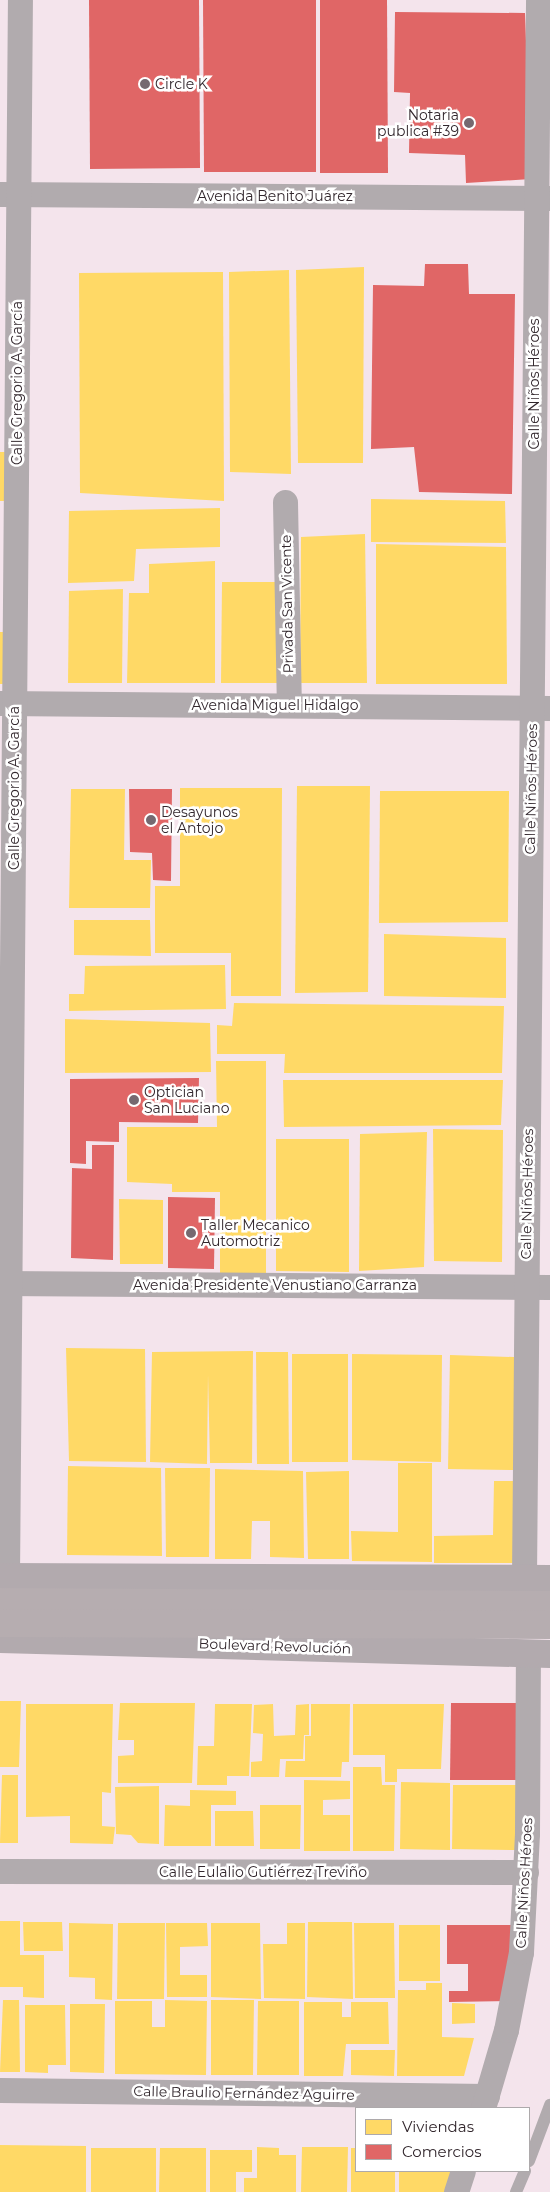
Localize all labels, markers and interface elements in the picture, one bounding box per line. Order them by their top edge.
place label: Circle K [155,76,208,92]
marker: Circle K [139,78,151,90]
place label: Notaria publica #39 [377,107,459,140]
marker: Notaria publica #39 [463,117,475,129]
street label: Avenida Benito Juárez [197,188,353,204]
street label: Calle Gregorio A. García [9,301,25,465]
street label: Calle Niños Héroes [526,319,542,449]
street label: Privada San Vicente [277,534,297,674]
street label: Avenida Miguel Hidalgo [191,697,359,713]
street label: Calle Gregorio A. García [6,706,22,870]
street label: Calle Niños Héroes [521,723,541,855]
place label: Desayunos el Antojo [161,804,238,836]
marker: Desayunos el Antojo [145,814,157,826]
place label: Optician San Luciano [144,1084,230,1116]
marker: Optician San Luciano [128,1094,140,1106]
street label: Calle Niños Héroes [517,1128,537,1260]
place label: Taller Mecanico Automotriz [201,1217,310,1250]
marker: Taller Mecanico Automotriz [185,1227,197,1239]
street label: Avenida Presidente Venustiano Carranza [133,1277,417,1293]
street label: Boulevard Revolución [198,1635,352,1657]
street label: Calle Niños Héroes [512,1817,536,1949]
street label: Calle Eulalio Gutiérrez Treviño [159,1864,367,1880]
street label: Calle Braulio Fernández Aguirre [133,2083,355,2103]
legend [355,2107,530,2172]
text: Viviendas [402,2117,474,2136]
text: Comercios [402,2142,482,2161]

